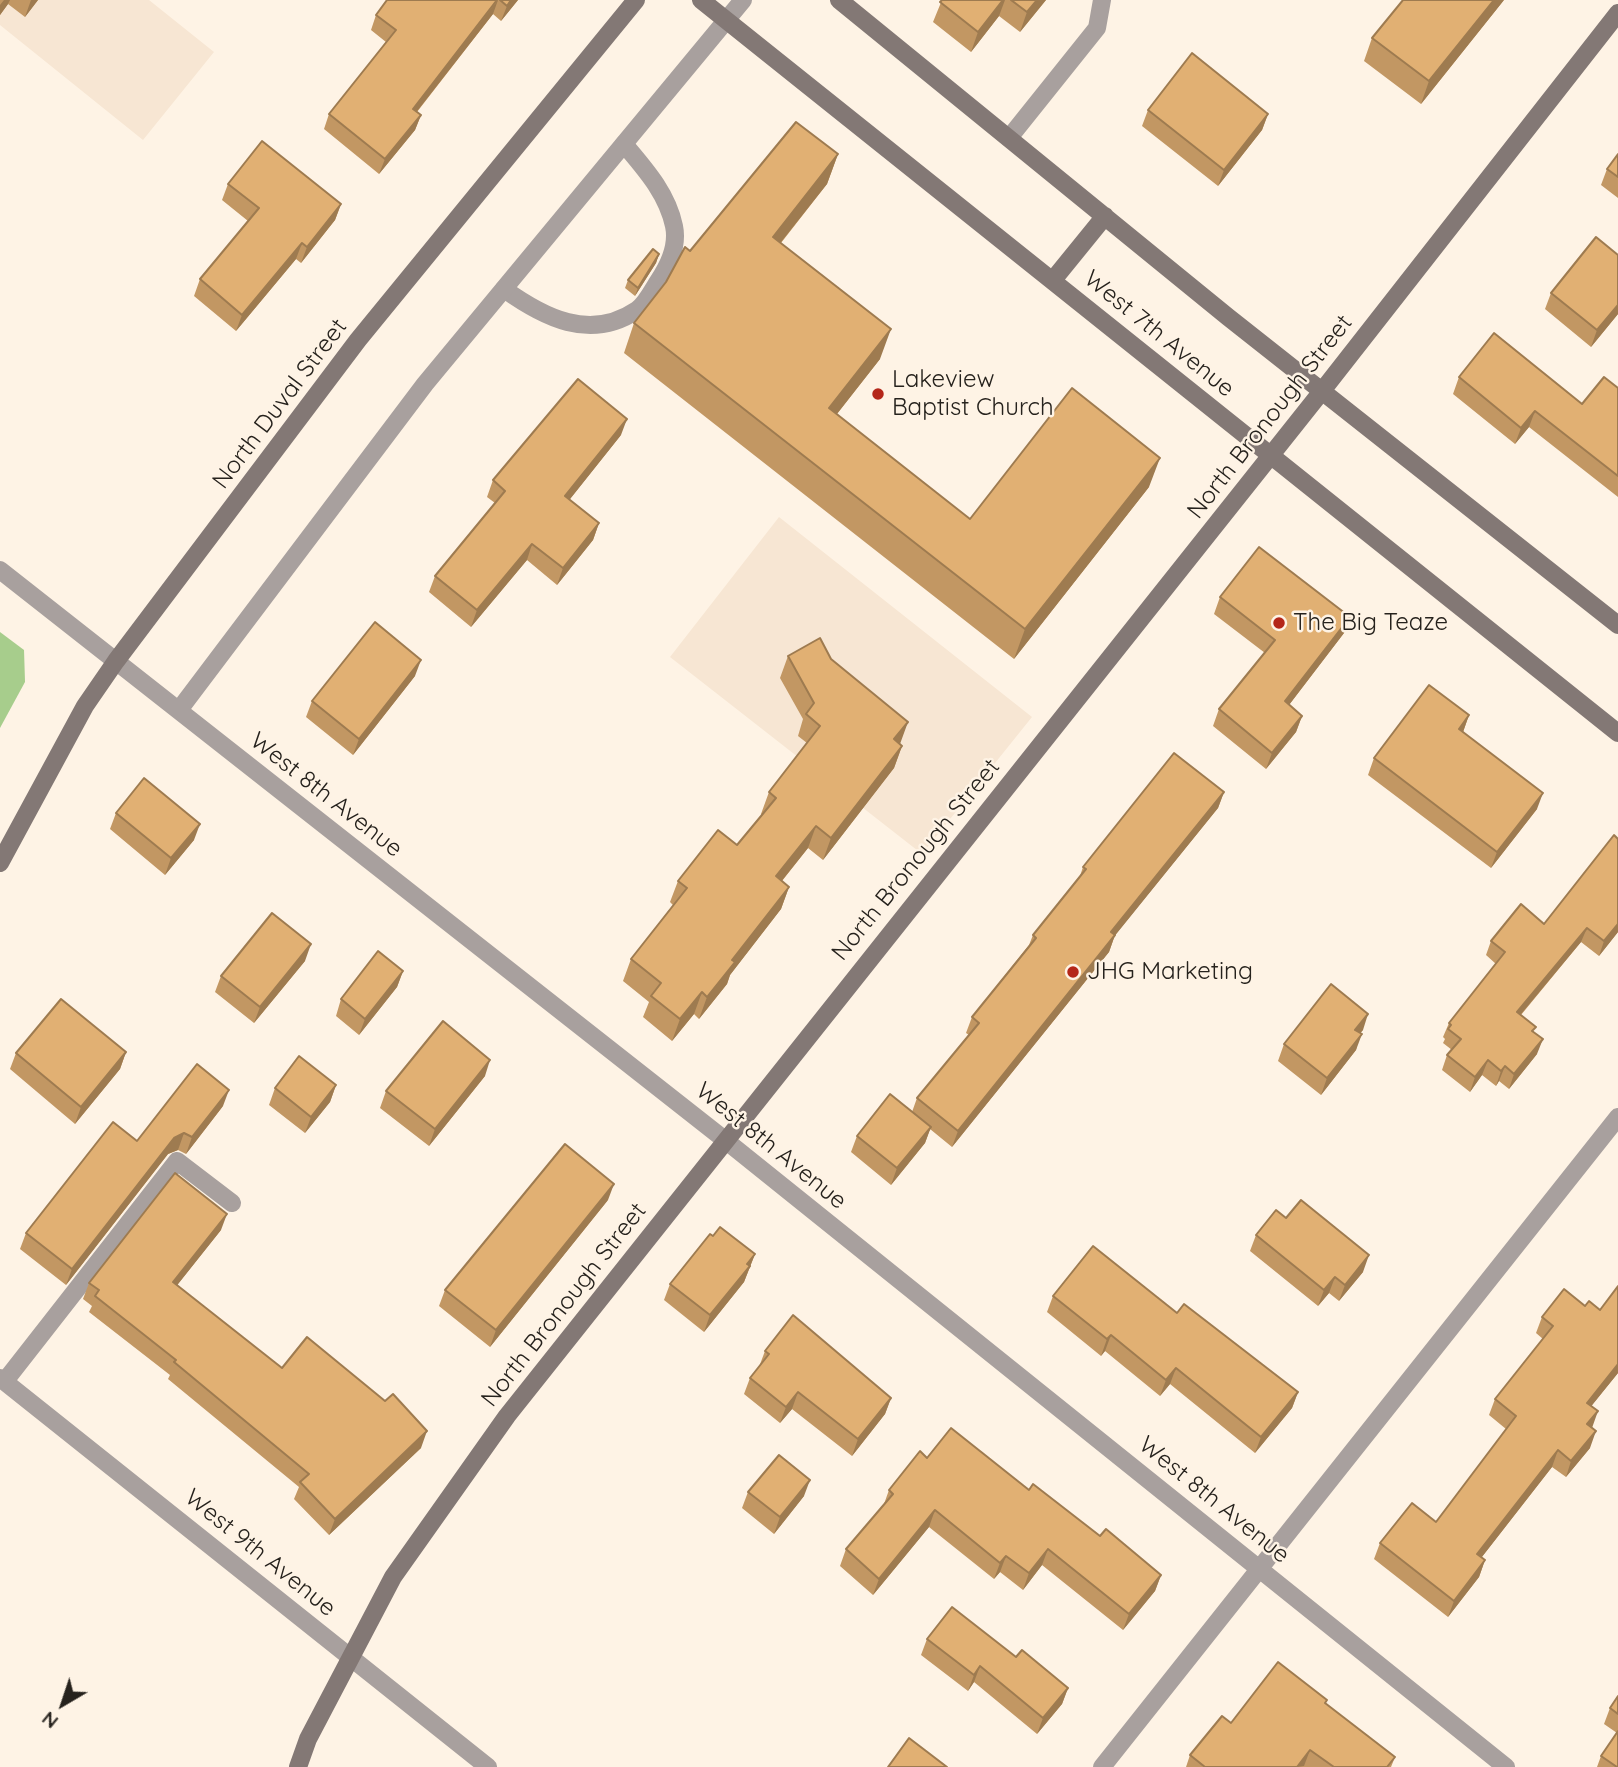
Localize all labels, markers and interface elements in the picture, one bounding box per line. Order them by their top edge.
street label: West 7th Avenue [1078,265,1240,403]
street label: North Bronough Street [1181,309,1359,525]
street label: North Duval Street [207,313,353,495]
place label: Lakeview Baptist Church [892,366,1054,422]
marker: Lakeview Baptist Church [870,386,886,402]
place label: The Big Teaze [1293,609,1448,637]
marker: The Big Teaze [1271,615,1287,631]
street label: West 8th Avenue [244,726,408,864]
street label: North Bronough Street [826,753,1006,967]
place label: JHG Marketing [1087,958,1253,986]
marker: JHG Marketing [1065,964,1081,980]
street label: West 8th Avenue [690,1076,852,1216]
street label: North Bronough Street [475,1197,653,1413]
street label: West 8th Avenue [1133,1430,1295,1570]
street label: West 9th Avenue [179,1483,341,1623]
north arrow [28,1669,98,1739]
text: N [37,1707,63,1734]

